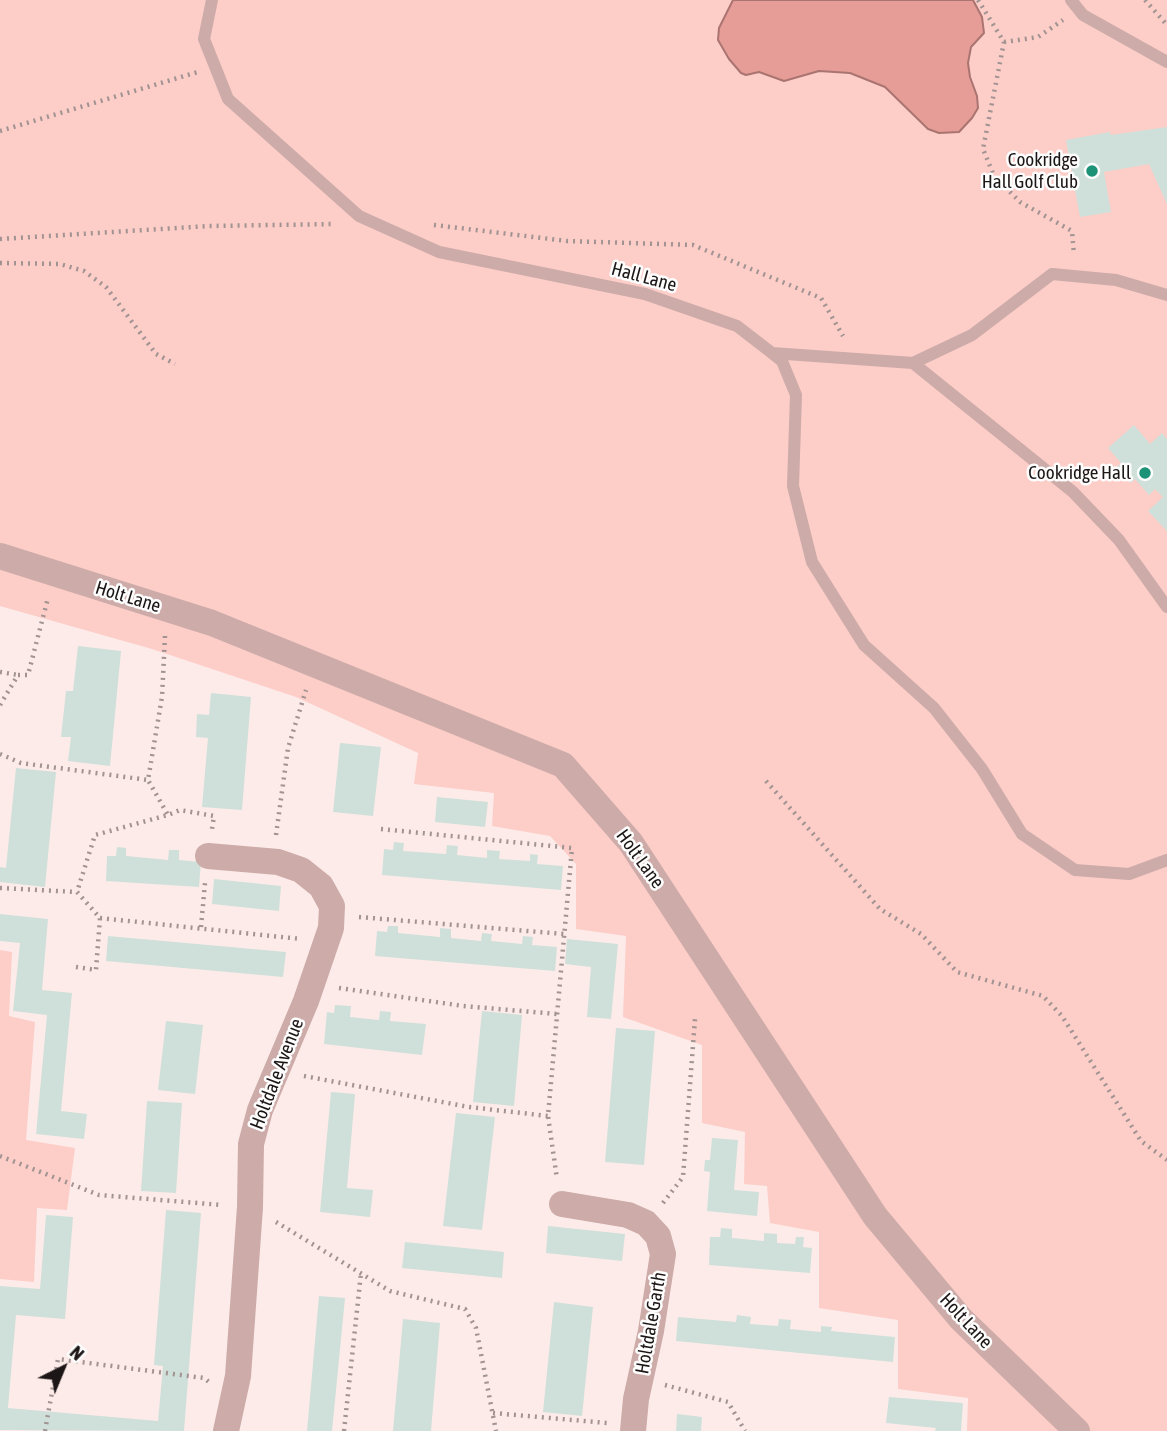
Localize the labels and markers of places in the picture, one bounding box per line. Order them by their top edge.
place label: Cookridge Hall Golf Club [982,149,1078,193]
marker: Cookridge Hall Golf Club [1084,163,1100,179]
place label: Cookridge Hall [1028,462,1131,484]
marker: Cookridge Hall [1137,465,1153,481]

